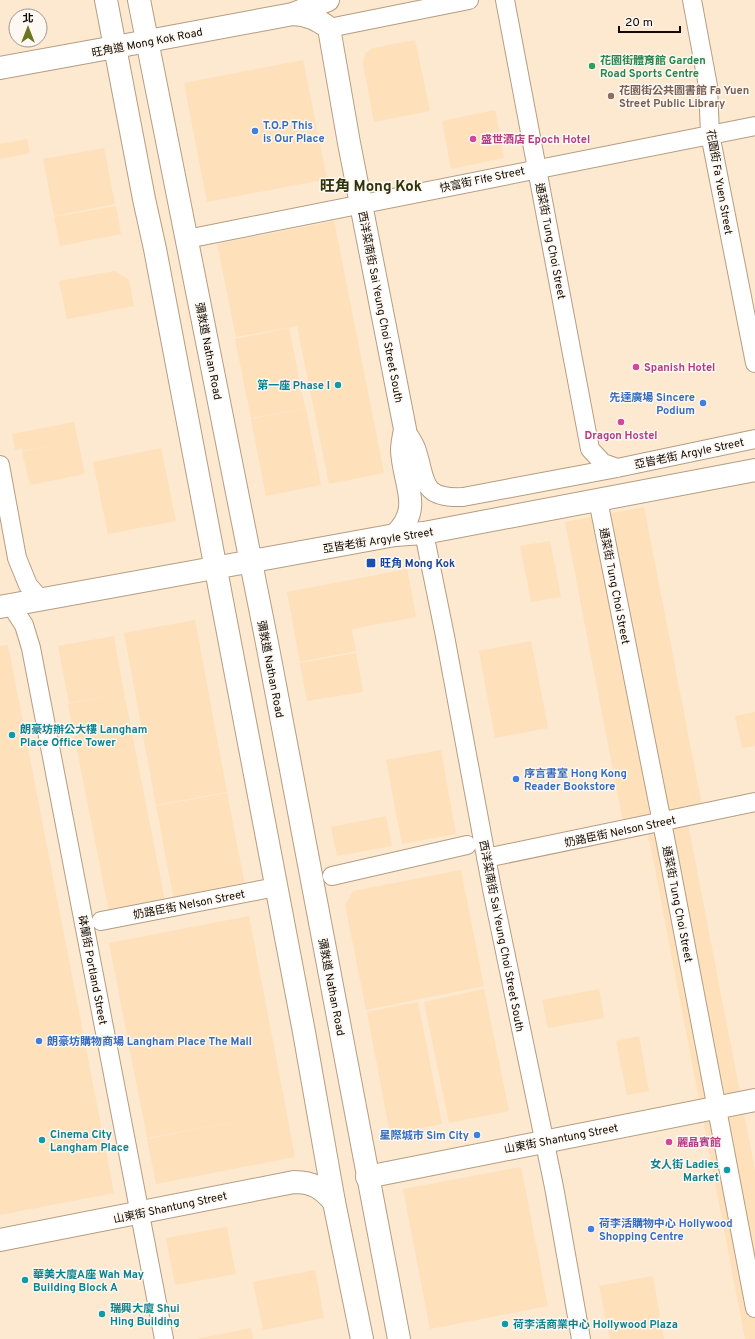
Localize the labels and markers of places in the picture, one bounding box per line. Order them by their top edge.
place label: 花園街體育館 Garden Road Sports Centre [600,54,706,81]
marker: 花園街體育館 Garden Road Sports Centre [587,61,597,71]
place label: 花園街公共圖書館 Fa Yuen Street Public Library [619,84,749,111]
marker: 花園街公共圖書館 Fa Yuen Street Public Library [606,91,616,101]
place label: T.O.P This is Our Place [263,119,325,146]
marker: T.O.P This is Our Place [250,126,260,136]
place label: 盛世酒店 Epoch Hotel [481,133,590,147]
marker: 盛世酒店 Epoch Hotel [468,134,478,144]
place label: Spanish Hotel [644,361,715,375]
marker: Spanish Hotel [631,362,641,372]
place label: 第一座 Phase I [257,379,330,393]
marker: 第一座 Phase I [333,380,343,390]
place label: 先達廣場 Sincere Podium [609,391,695,418]
marker: 先達廣場 Sincere Podium [698,398,708,408]
marker: Dragon Hostel [616,417,626,427]
place label: Dragon Hostel [584,429,658,443]
marker: 旺角 Mong Kok [365,557,377,569]
place label: 旺角 Mong Kok [380,557,455,571]
place label: 朗豪坊辦公大樓 Langham Place Office Tower [20,723,147,750]
marker: 朗豪坊辦公大樓 Langham Place Office Tower [7,730,17,740]
place label: 序言書室 Hong Kong Reader Bookstore [524,767,627,794]
marker: 序言書室 Hong Kong Reader Bookstore [511,774,521,784]
place label: 朗豪坊購物商場 Langham Place The Mall [47,1035,252,1049]
marker: 朗豪坊購物商場 Langham Place The Mall [34,1036,44,1046]
place label: Cinema City Langham Place [50,1128,129,1155]
place label: 星際城市 Sim City [379,1129,469,1143]
marker: 星際城市 Sim City [472,1130,482,1140]
marker: Cinema City Langham Place [37,1135,47,1145]
place label: 麗晶賓館 [677,1136,721,1150]
marker: 麗晶賓館 [664,1137,674,1147]
place label: 女人街 Ladies Market [650,1158,719,1185]
marker: 女人街 Ladies Market [722,1165,732,1175]
place label: 荷李活購物中心 Hollywood Shopping Centre [599,1217,733,1244]
marker: 荷李活購物中心 Hollywood Shopping Centre [586,1224,596,1234]
place label: 華美大廈A座 Wah May Building Block A [33,1268,144,1295]
marker: 華美大廈A座 Wah May Building Block A [20,1275,30,1285]
place label: 瑞興大廈 Shui Hing Building [110,1302,180,1329]
marker: 瑞興大廈 Shui Hing Building [97,1309,107,1319]
place label: 荷李活商業中心 Hollywood Plaza [513,1318,678,1332]
marker: 荷李活商業中心 Hollywood Plaza [500,1319,510,1329]

